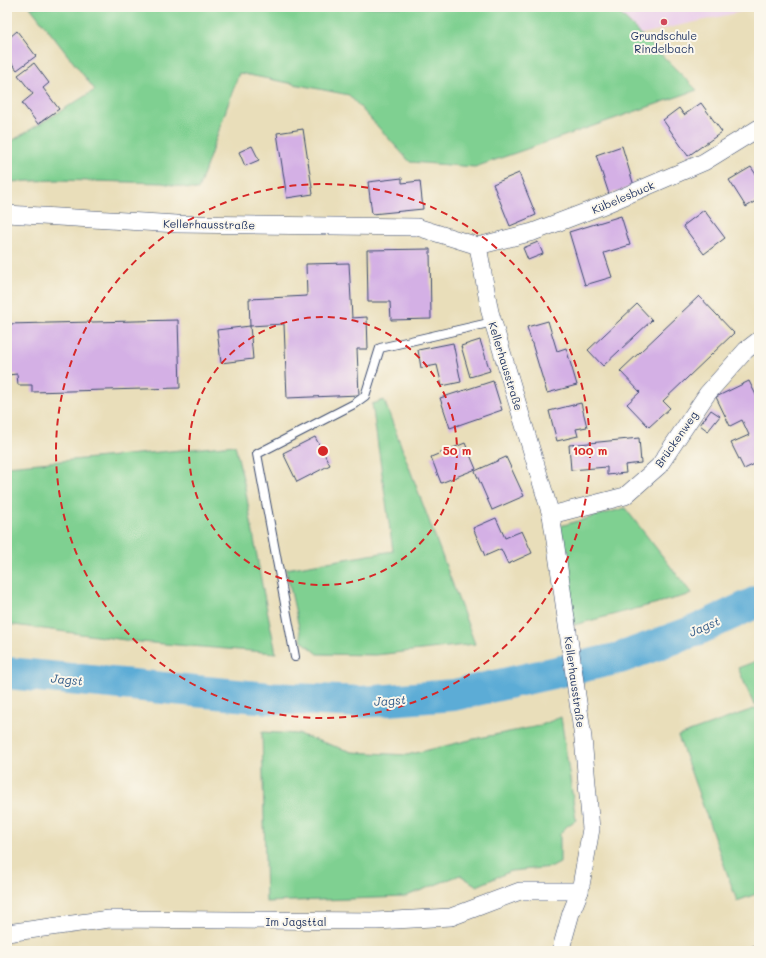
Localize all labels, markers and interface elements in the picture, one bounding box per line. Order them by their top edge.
marker: Grundschule Rindelbach [659,17,669,27]
place label: Grundschule Rindelbach [631,28,697,56]
street label: Kübelesbuck [589,177,657,217]
street label: Kellerhausstraße [163,216,255,232]
street label: Kellerhausstraße [485,320,527,412]
street label: Brückenweg [651,408,701,470]
text: 50 m [443,442,471,458]
text: 100 m [573,442,607,458]
centre of rings [316,444,330,458]
water label: Jagst [686,612,722,640]
street label: Kellerhausstraße [561,635,589,729]
water label: Jagst [50,670,84,688]
water label: Jagst [373,691,407,709]
street label: Im Jagsttal [265,914,327,929]

